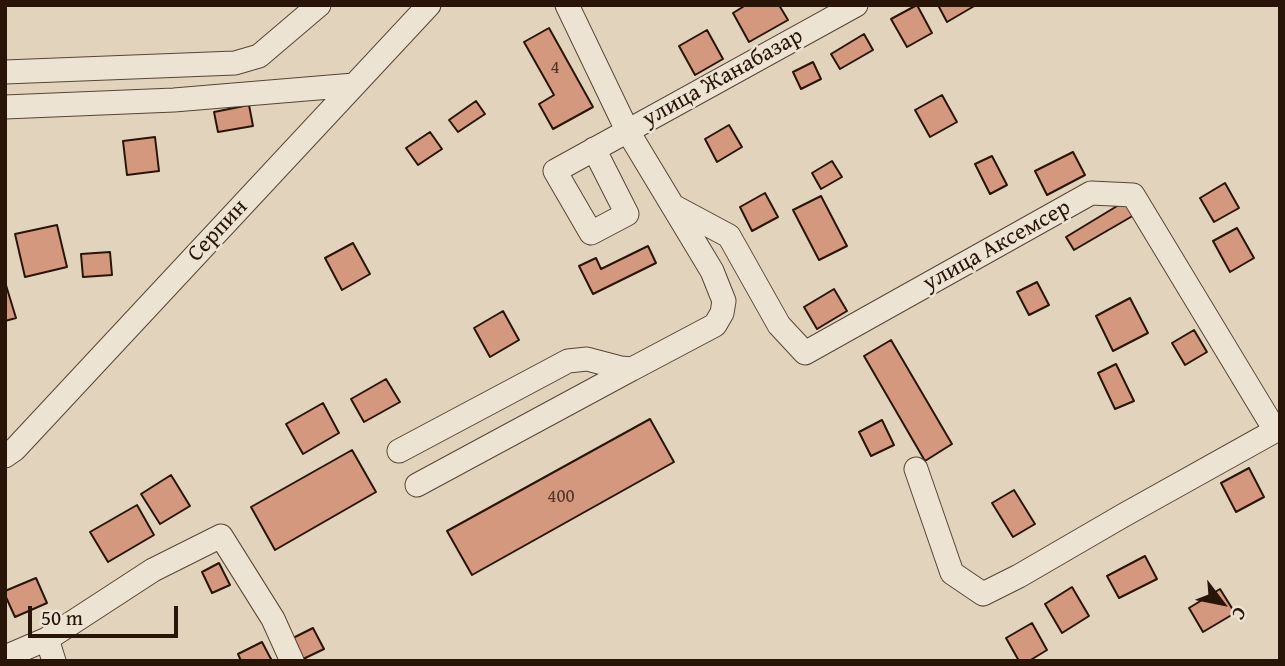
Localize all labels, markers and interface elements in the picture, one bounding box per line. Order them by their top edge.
street label: улица Жанабазар [638,23,808,133]
house number: 4 [550,57,560,79]
street label: Серпин [182,194,254,268]
street label: улица Аксемсер [919,194,1075,298]
house number: 400 [547,486,575,508]
north arrow [1187,568,1257,638]
scale bar [32,592,182,636]
text: 50 m [41,602,83,633]
text: С [1225,602,1255,626]

